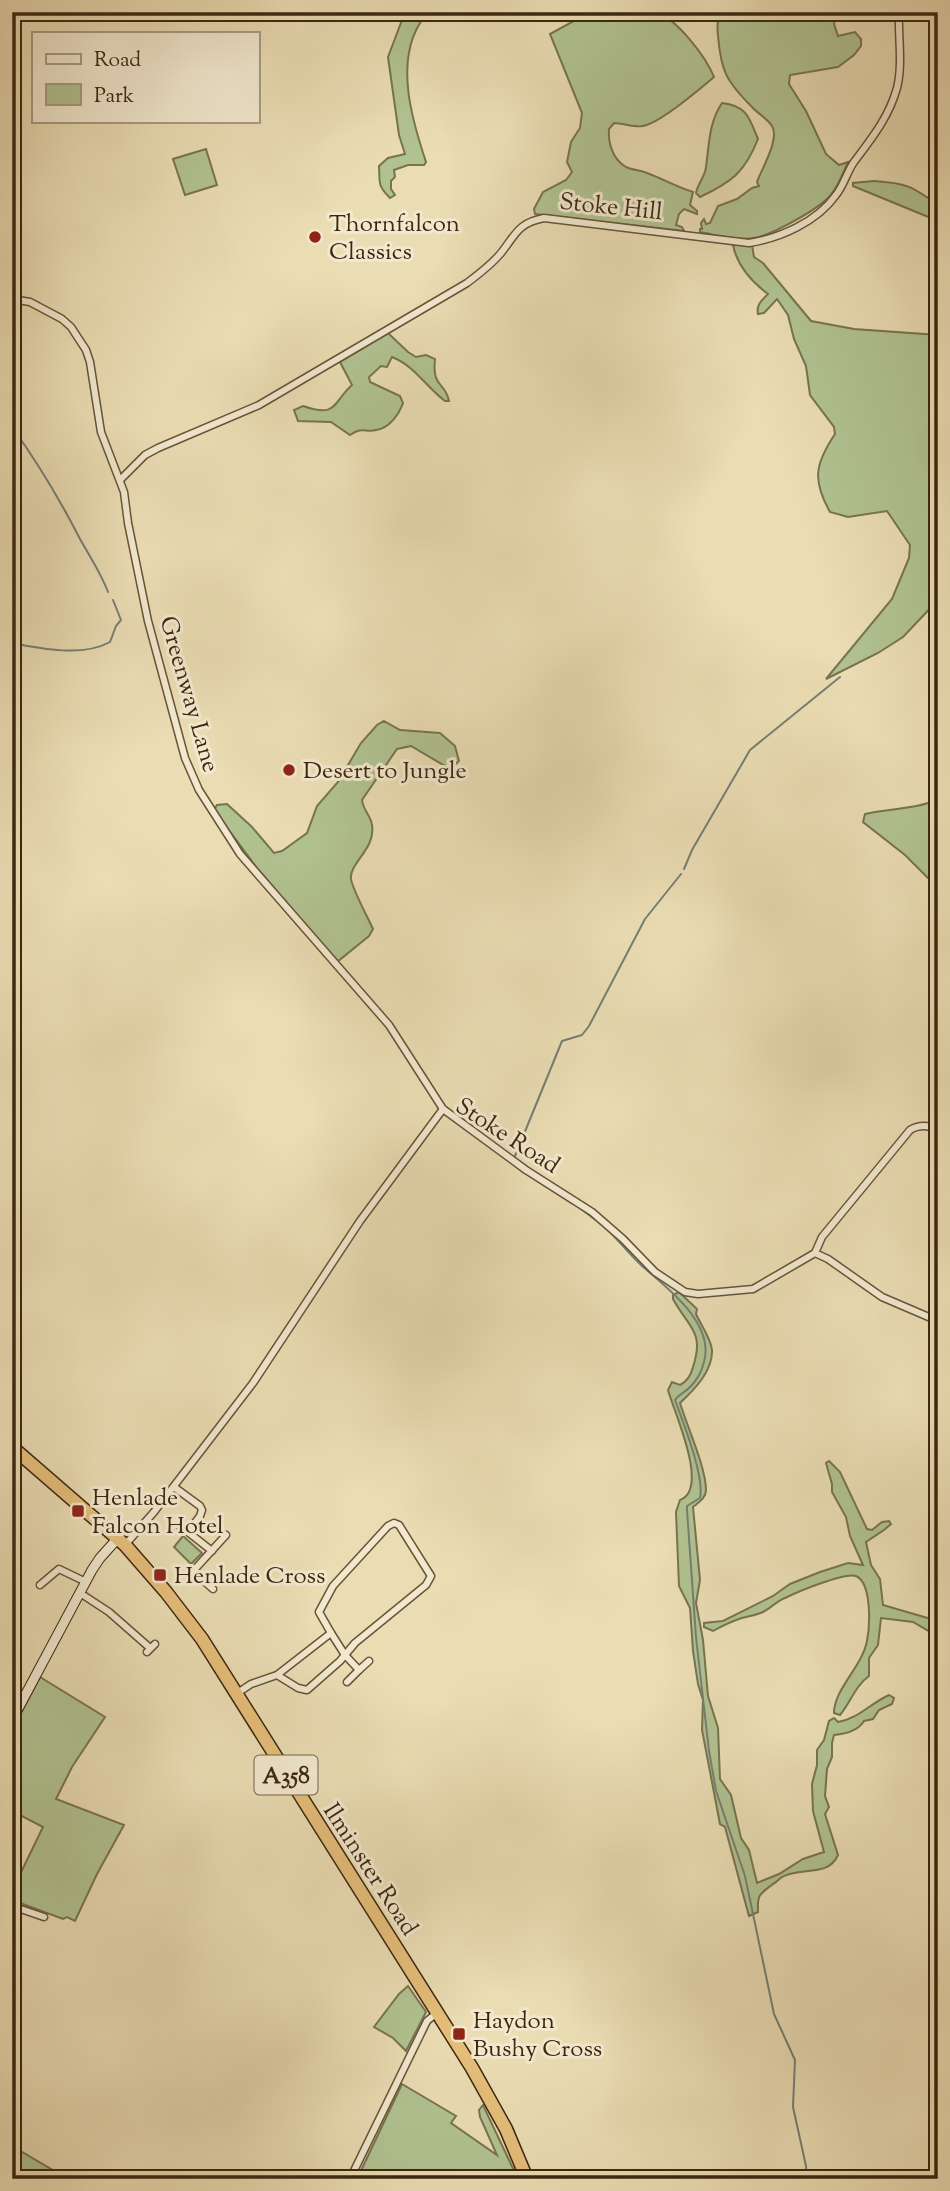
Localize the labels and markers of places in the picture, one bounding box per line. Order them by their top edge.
place label: Thornfalcon Classics [329,208,460,270]
marker: Thornfalcon Classics [307,229,323,245]
place label: Desert to Jungle [303,755,467,789]
marker: Desert to Jungle [281,762,297,778]
place label: Henlade Falcon Hotel [92,1482,224,1544]
marker: Henlade Falcon Hotel [70,1503,86,1519]
place label: Henlade Cross [174,1560,325,1594]
marker: Henlade Cross [152,1567,168,1583]
place label: Haydon Bushy Cross [473,2005,602,2067]
marker: Haydon Bushy Cross [451,2026,467,2042]

